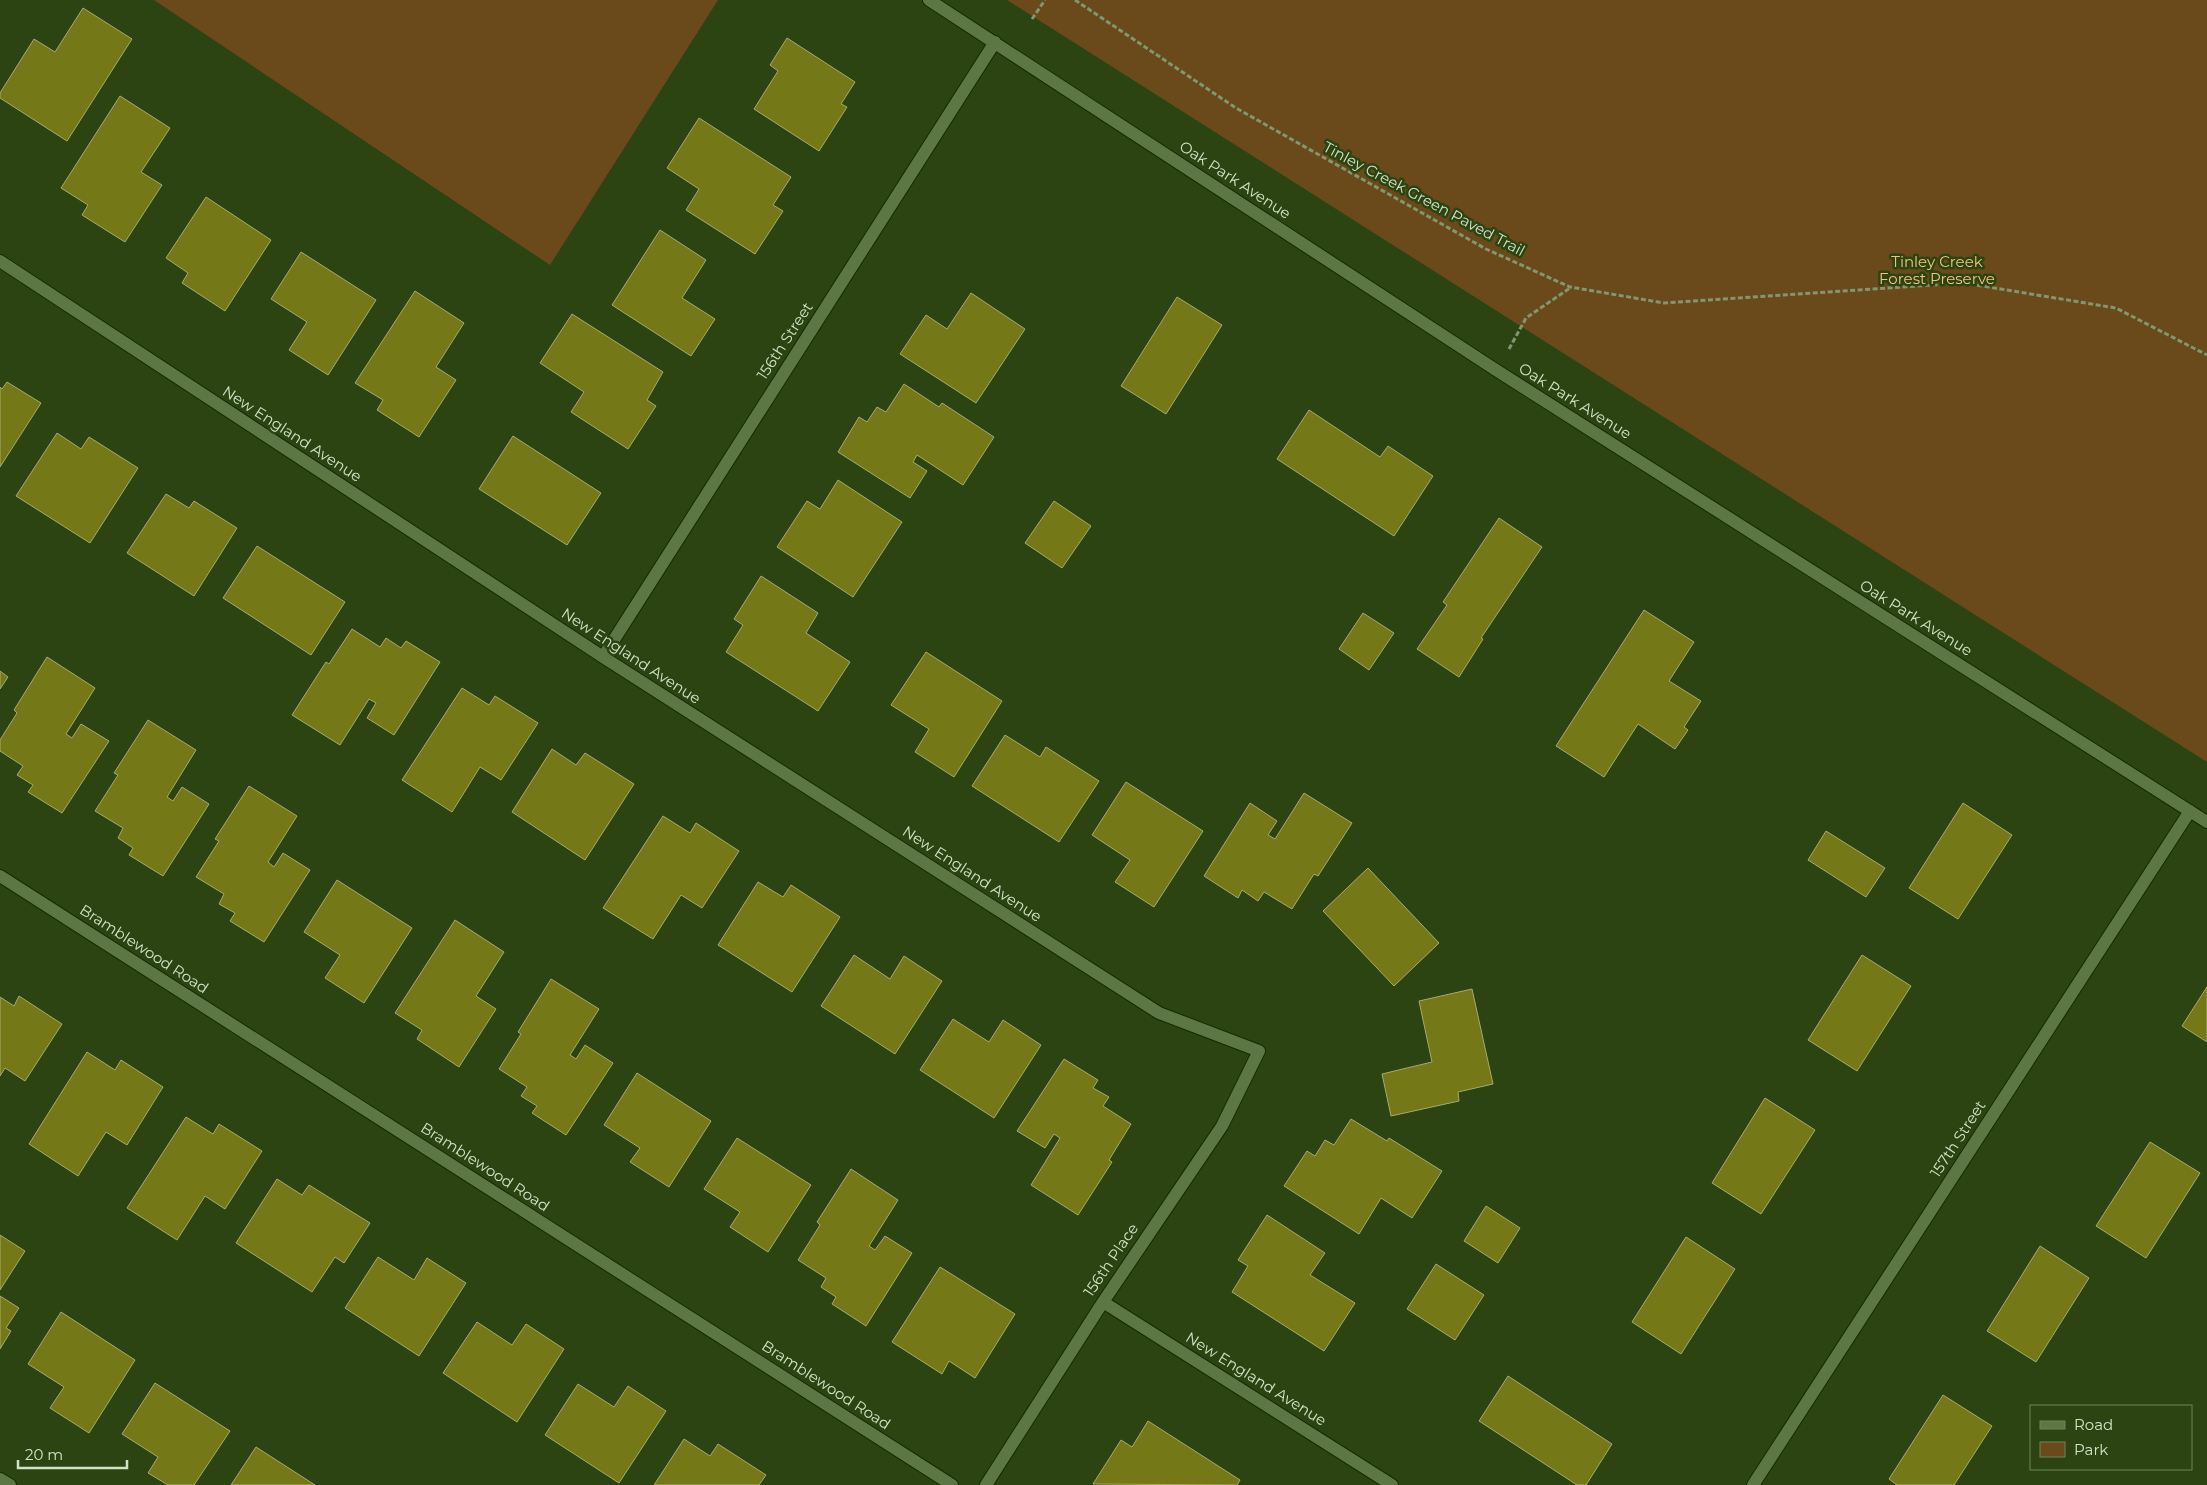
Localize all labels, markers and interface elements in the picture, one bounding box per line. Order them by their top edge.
street label: Oak Park Avenue [1176,136,1295,223]
street label: Tinley Creek Green Paved Trail [1320,137,1528,260]
park label: Tinley Creek Forest Preserve [1879,252,1995,288]
street label: 156th Street [752,298,817,383]
street label: Oak Park Avenue [1515,358,1635,443]
street label: New England Avenue [219,381,366,486]
street label: Oak Park Avenue [1856,575,1976,660]
street label: New England Avenue [558,603,705,708]
street label: New England Avenue [899,821,1046,926]
street label: Bramblewood Road [76,900,212,997]
street label: 157th Street [1926,1097,1989,1181]
street label: Bramblewood Road [417,1118,553,1215]
street label: 156th Place [1079,1219,1142,1300]
street label: New England Avenue [1182,1327,1330,1430]
street label: Bramblewood Road [758,1336,894,1433]
legend [2030,1405,2192,1470]
text: Road [2074,1415,2113,1434]
scale bar [18,1438,126,1470]
text: Park [2074,1440,2108,1459]
text: 20 m [25,1445,63,1464]

